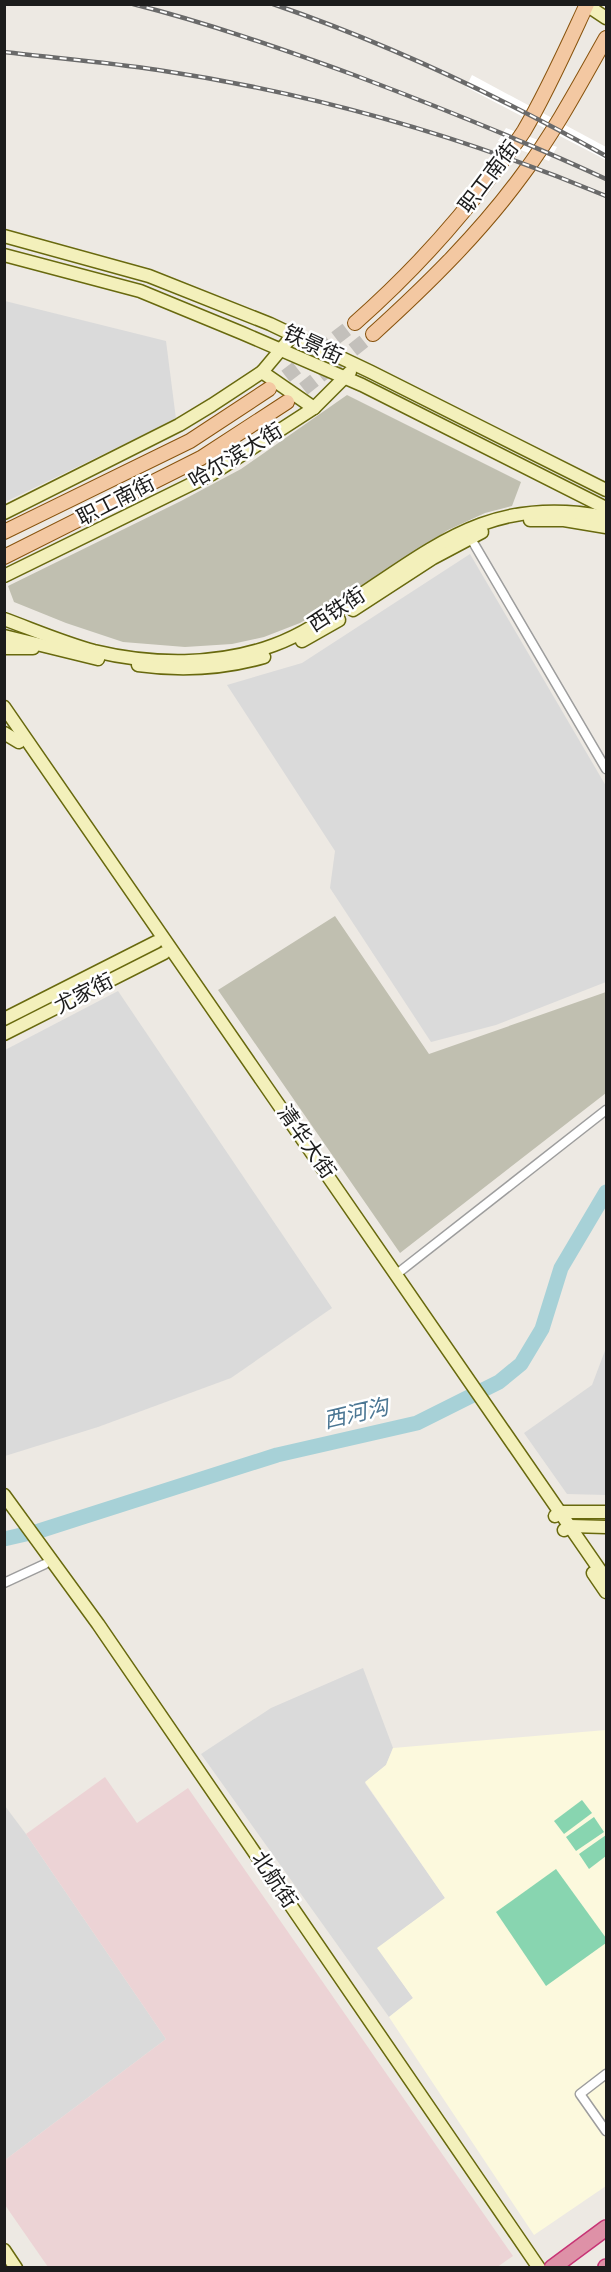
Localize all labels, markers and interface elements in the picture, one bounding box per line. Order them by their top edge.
street label: 职工南街 [455,137,523,217]
street label: 铁景街 [280,321,346,368]
street label: 哈尔滨大街 [185,419,286,492]
street label: 职工南街 [73,472,158,529]
street label: 西铁街 [304,583,369,636]
street label: 尤家街 [51,969,117,1018]
street label: 清华大街 [273,1101,340,1182]
water label: 西河沟 [321,1394,393,1432]
street label: 北航街 [248,1847,301,1912]

